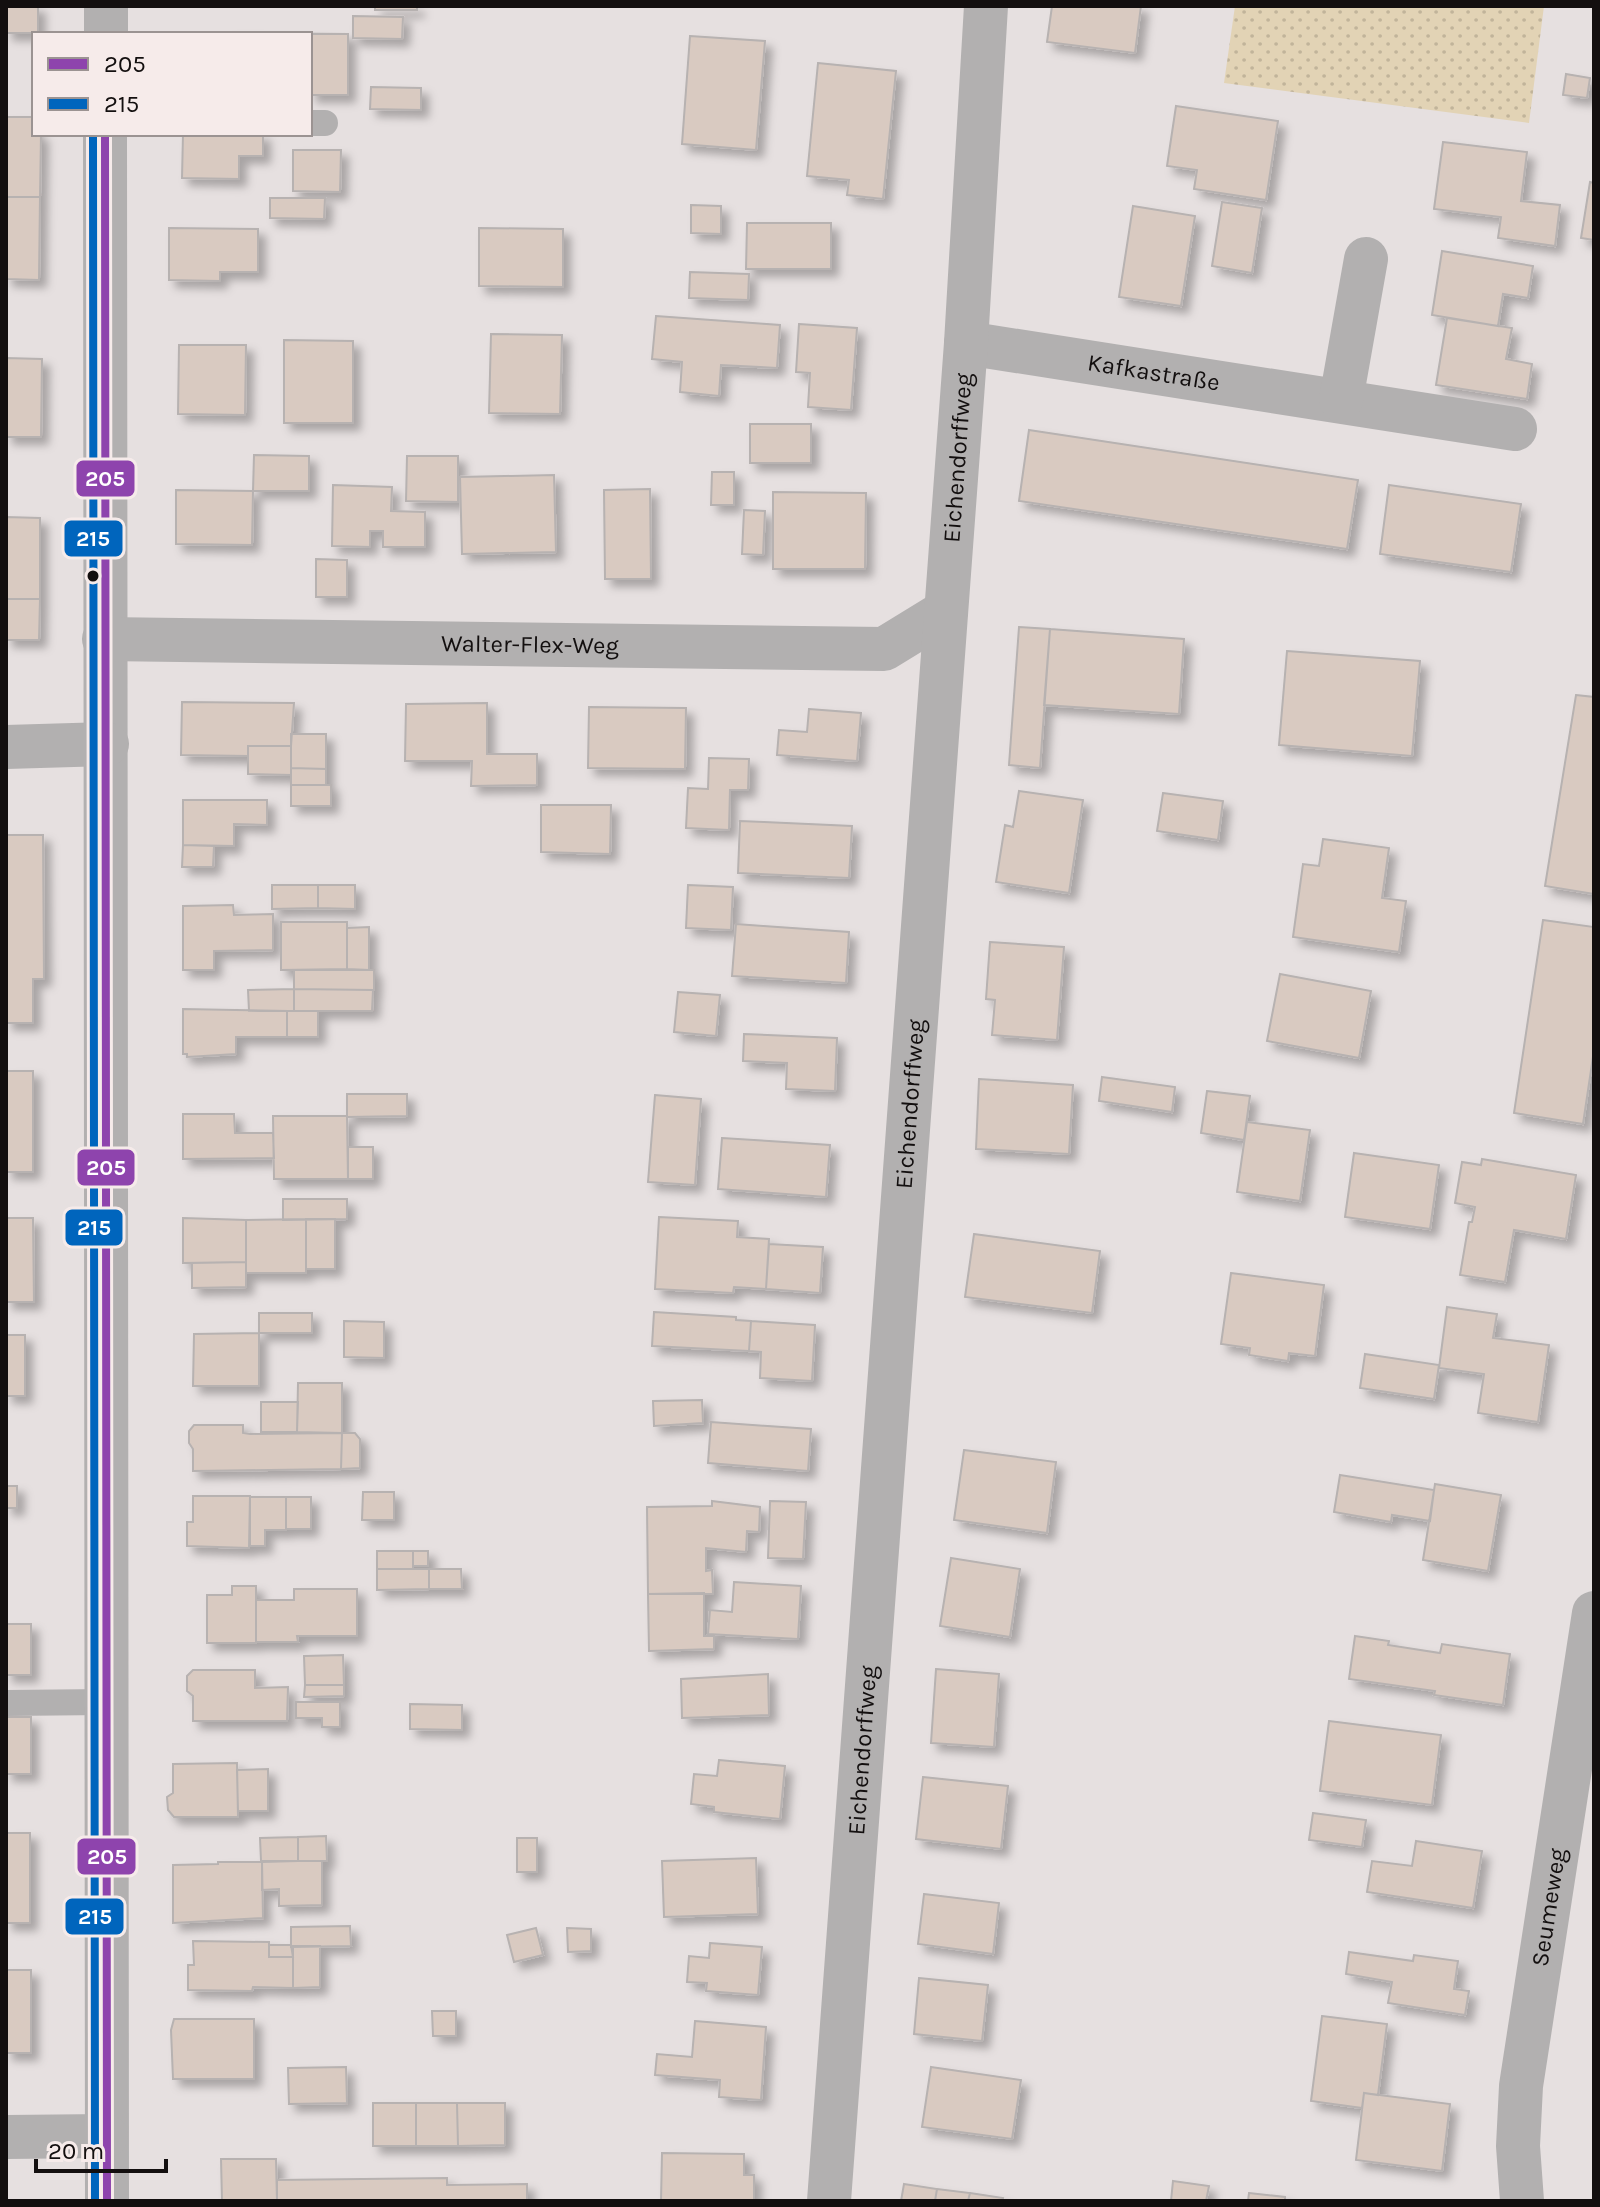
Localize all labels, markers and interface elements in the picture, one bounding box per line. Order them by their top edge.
legend [32,32,312,136]
text: 205 [104,50,146,78]
text: 215 [104,90,139,118]
street label: Kafkastraße [1086,348,1222,397]
street label: Eichendorffweg [937,371,978,544]
line badge: 205 [75,459,136,498]
text: 205 [85,466,125,492]
line badge: 215 [63,519,124,558]
text: 215 [76,526,110,552]
unlabelled marker [85,568,101,584]
street label: Walter-Flex-Weg [441,629,620,660]
street label: Eichendorffweg [890,1018,930,1190]
line badge: 205 [76,1148,136,1187]
text: 205 [86,1155,126,1181]
line badge: 215 [64,1208,124,1247]
text: 215 [77,1215,111,1241]
street label: Eichendorffweg [842,1664,882,1836]
line badge: 205 [76,1837,137,1876]
text: 205 [87,1844,127,1870]
street label: Seumeweg [1526,1846,1572,1968]
line badge: 215 [64,1897,125,1936]
text: 215 [78,1904,112,1930]
scale bar [36,2123,166,2173]
text: 20 m [48,2137,104,2165]

